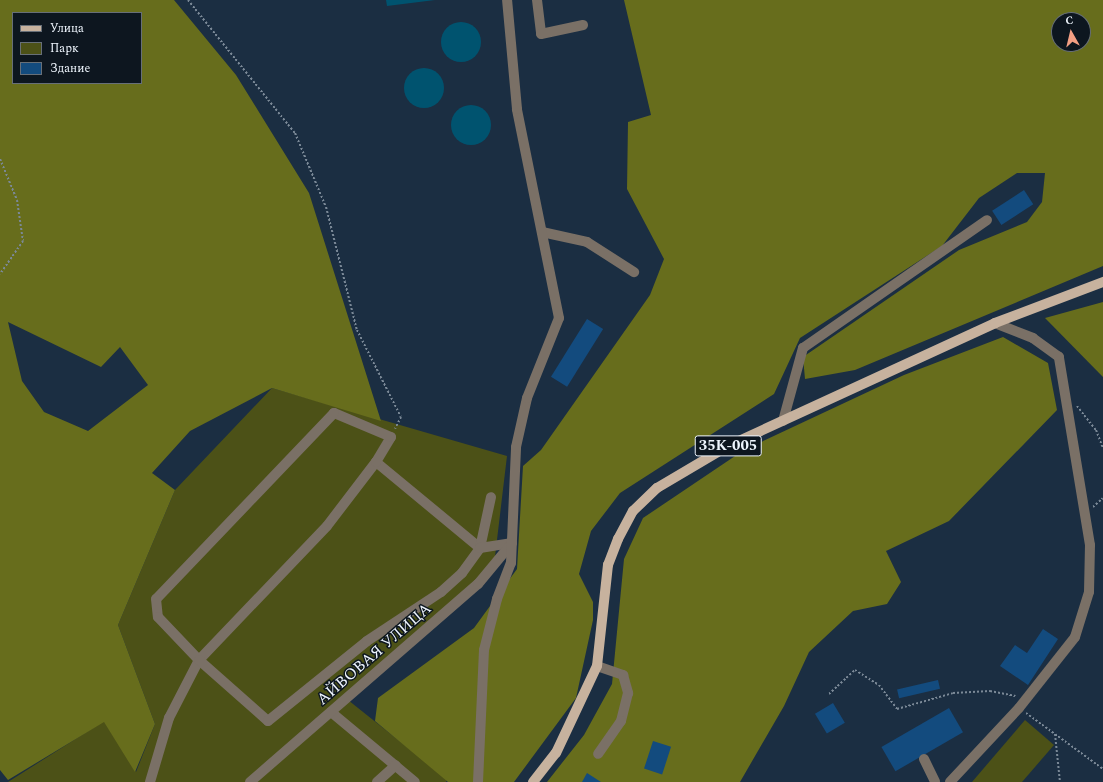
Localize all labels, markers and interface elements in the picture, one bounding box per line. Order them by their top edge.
legend [12,12,142,84]
north arrow [1051,12,1091,52]
text: С [1064,12,1074,30]
text: Улица [50,19,84,38]
text: Парк [50,39,79,58]
text: Здание [50,59,90,78]
road number: 35К-005 [694,433,762,459]
street label: АЙВОВАЯ УЛИЦА [313,599,435,709]

